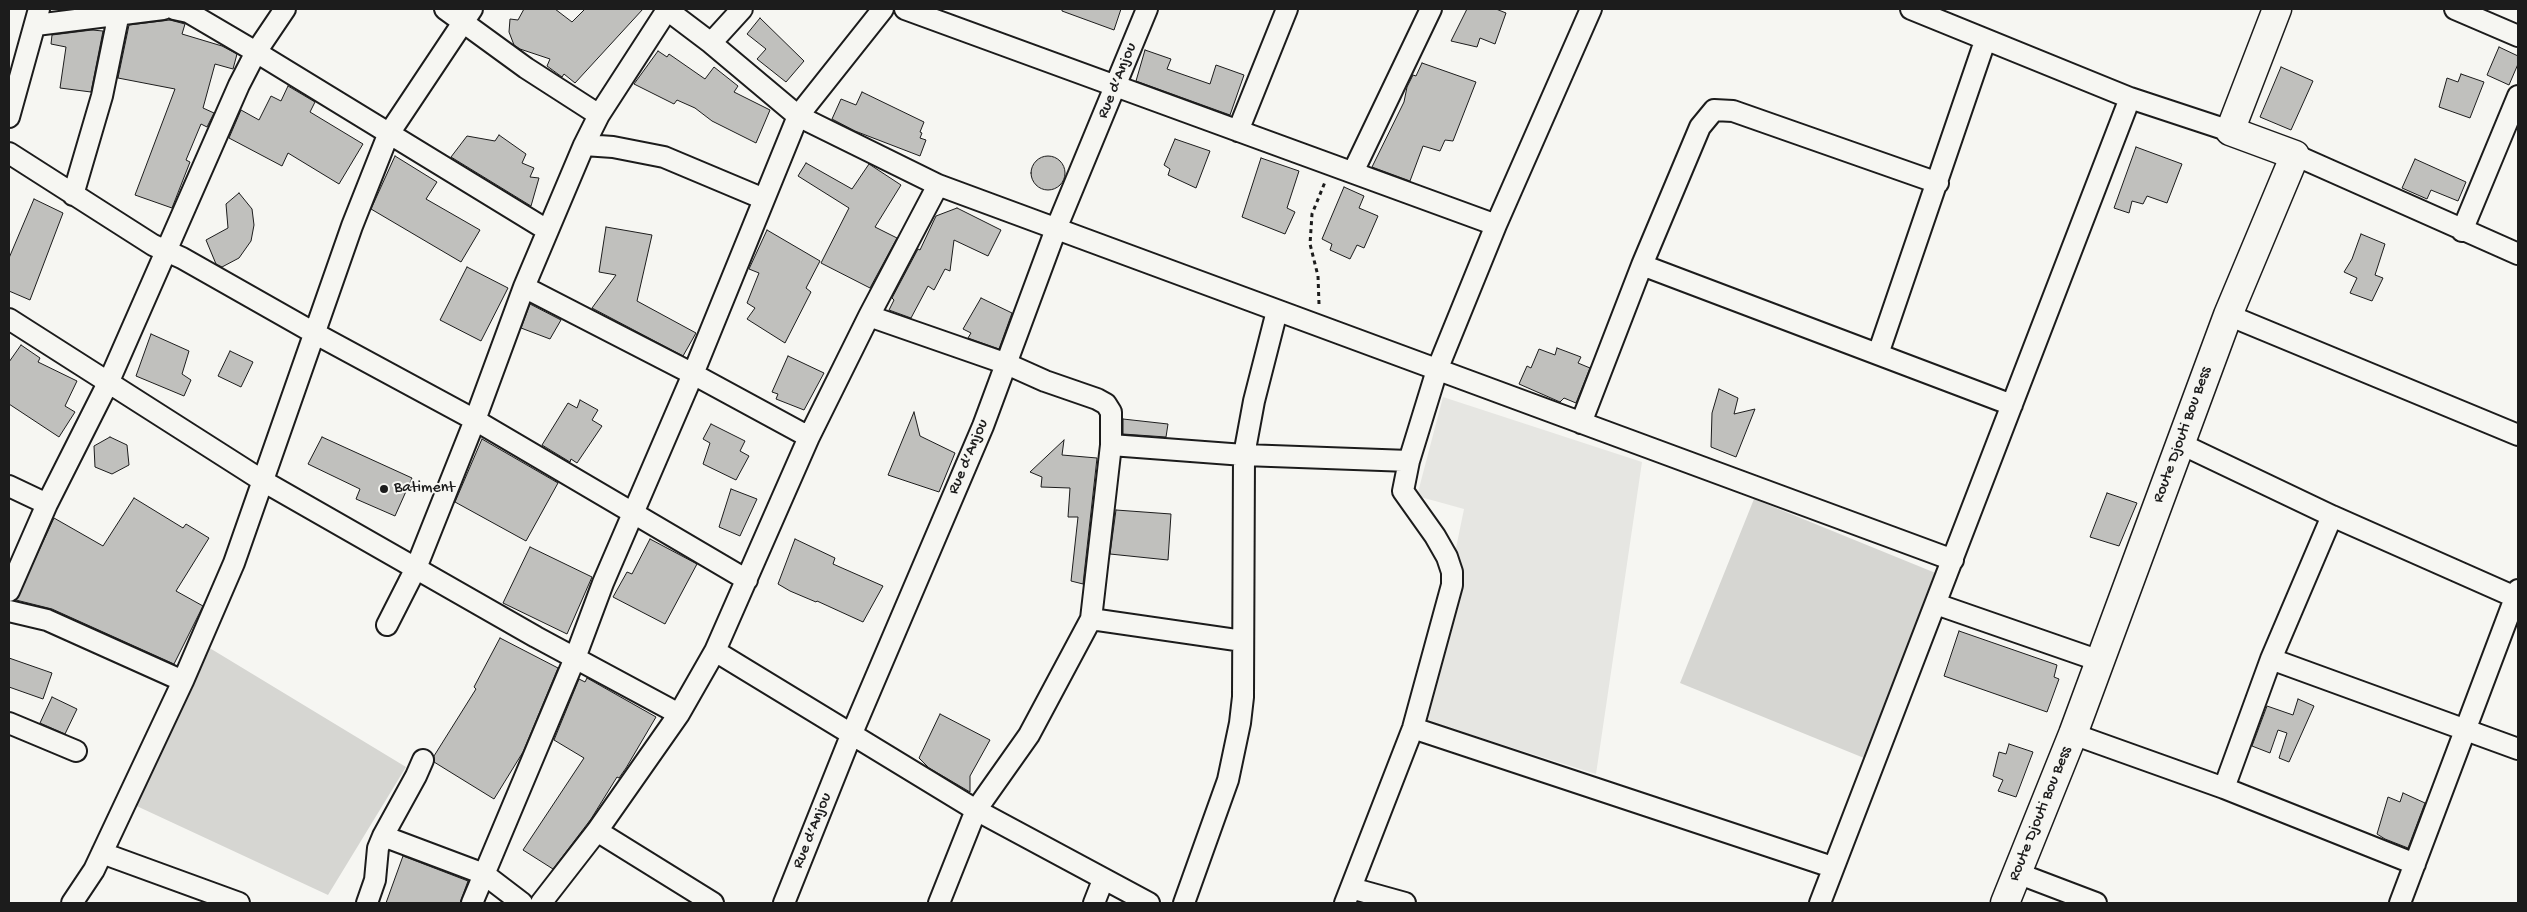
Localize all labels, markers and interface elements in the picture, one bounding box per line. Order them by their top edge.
street label: Rue d’Anjou [1094,40,1142,122]
street label: Route Djouti Bou Bess [2149,364,2217,506]
street label: Rue d’Anjou [945,417,993,497]
place label: Batiment [394,479,455,499]
marker: Batiment [378,483,390,495]
street label: Route Djouti Bou Bess [2005,744,2077,884]
street label: Rue d’Anjou [789,790,837,872]

